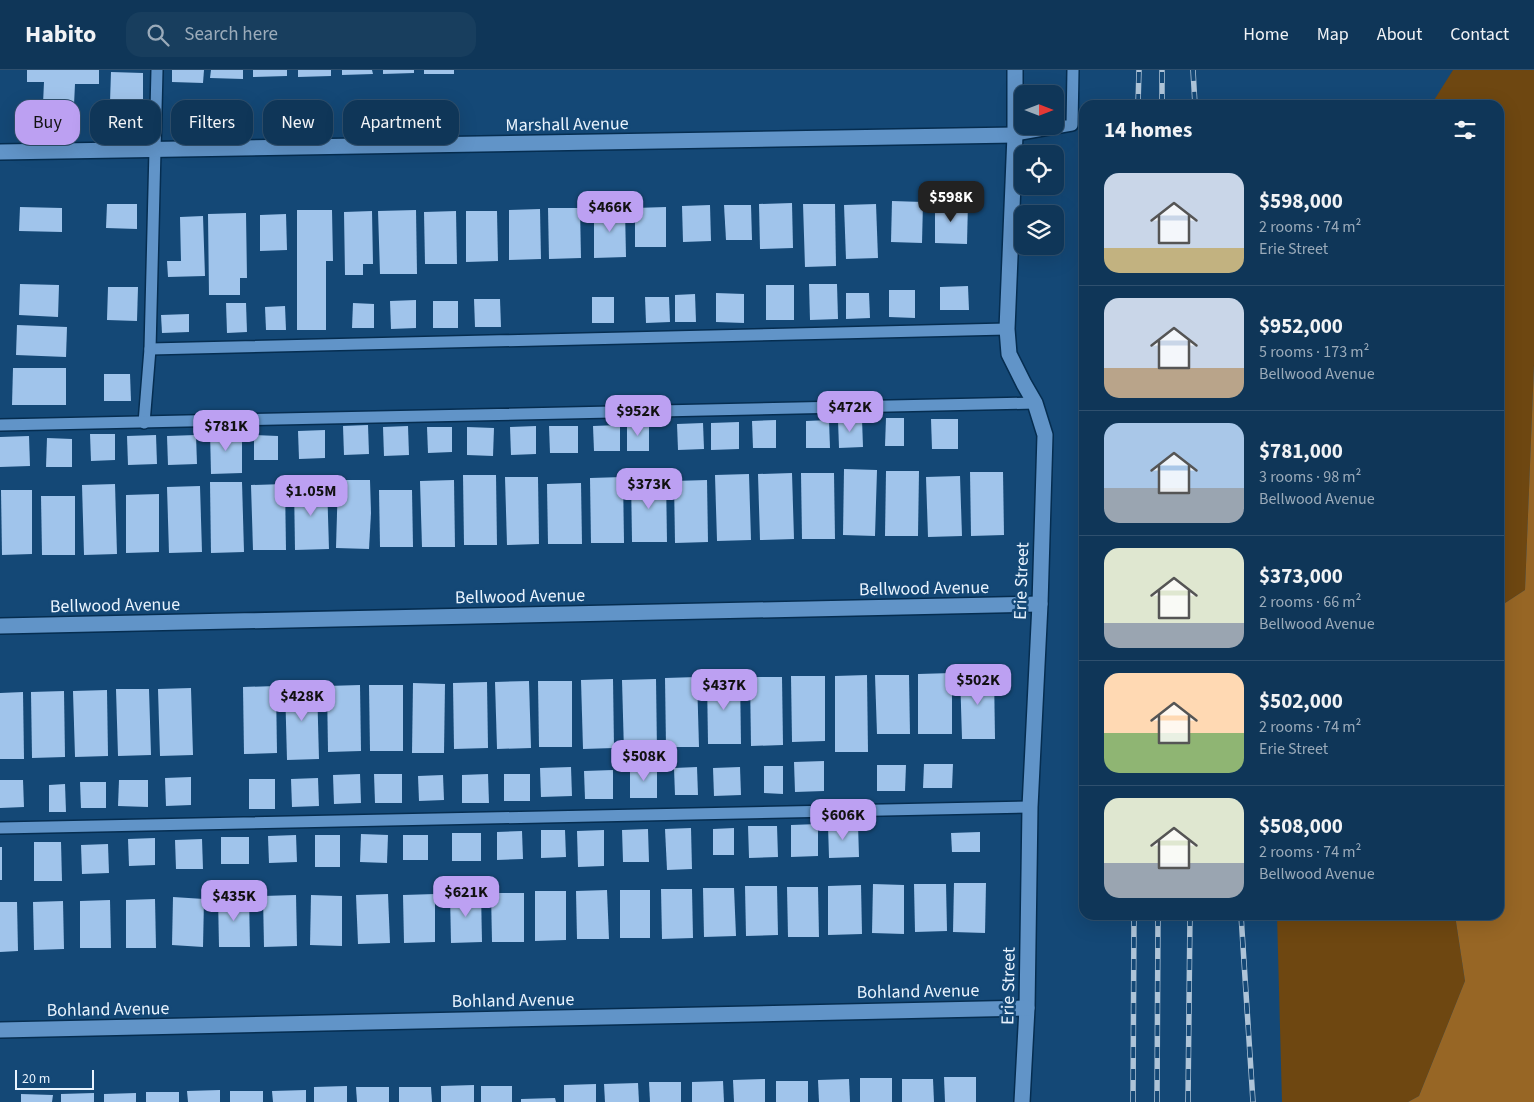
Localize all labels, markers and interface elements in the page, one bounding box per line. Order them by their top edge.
search box [126,12,476,57]
text: Habito [25,17,96,52]
icon: search [144,21,172,49]
text: Search here [184,21,278,48]
text: Home [1243,22,1289,47]
text: Map [1317,22,1349,47]
text: About [1377,22,1422,47]
text: Contact [1450,22,1509,47]
north arrow [1014,85,1064,135]
map controls [1014,85,1064,255]
chip: Buy [15,100,80,145]
chip: Rent [90,100,161,145]
chip: Filters [171,100,253,145]
chip: New [263,100,333,145]
chip: Apartment [343,100,459,145]
street label: Marshall Avenue [505,111,629,138]
text: 14 homes [1104,115,1192,145]
icon: filters [1451,116,1479,144]
button: locate [1014,145,1064,195]
pin: $598K [916,180,986,223]
text: $598K [929,186,973,208]
text: $598,000 [1259,186,1343,216]
pin: $466K [575,190,645,233]
icon: home [1144,193,1204,253]
text: $466K [588,196,632,218]
button: layers [1014,205,1064,255]
text: 2 rooms · 74 m² [1259,216,1361,238]
text: Erie Street [1259,238,1328,260]
text: $952,000 [1259,311,1343,341]
icon: home [1144,318,1204,378]
text: 5 rooms · 173 m² [1259,341,1369,363]
text: Bellwood Avenue [1259,363,1375,385]
pin: $472K [815,390,885,433]
pin: $952K [603,394,673,437]
text: $472K [828,396,872,418]
text: $952K [616,400,660,422]
pin: $781K [191,410,261,452]
text: $781K [204,415,248,437]
text: $781,000 [1259,436,1343,466]
icon: home [1144,443,1204,503]
text: 3 rooms · 98 m² [1259,466,1361,488]
pin: $373K [614,468,684,510]
text: $373K [627,473,671,495]
pin: $1.05M [270,474,352,517]
text: $1.05M [286,480,336,502]
text: Bellwood Avenue [1259,488,1375,510]
street label: Erie Street [1008,542,1035,620]
text: $373,000 [1259,561,1343,591]
icon: home [1144,568,1204,628]
street label: Bellwood Avenue [859,575,989,602]
street label: Bellwood Avenue [455,583,585,610]
text: 2 rooms · 66 m² [1259,591,1361,613]
street label: Bellwood Avenue [50,592,180,619]
text: Bellwood Avenue [1259,613,1375,635]
pin: $502K [943,664,1013,706]
pin: $437K [689,668,759,711]
text: $502K [956,669,1000,691]
text: $437K [702,674,746,696]
pin: $428K [267,680,337,722]
text: $428K [280,685,324,707]
text: $502,000 [1259,686,1343,716]
icon: home [1144,693,1204,753]
text: 2 rooms · 74 m² [1259,716,1361,738]
text: Erie Street [1259,738,1328,760]
pin: $508K [609,740,679,782]
text: $508K [622,745,666,767]
pin: $606K [808,798,878,841]
text: $606K [821,804,865,826]
text: $508,000 [1259,811,1343,841]
icon: home [1144,818,1204,878]
text: 2 rooms · 74 m² [1259,841,1361,863]
text: Bellwood Avenue [1259,863,1375,885]
pin: $621K [431,876,501,918]
pin: $435K [199,880,269,922]
text: $621K [444,881,488,903]
text: $435K [212,885,256,907]
street label: Erie Street [995,947,1022,1025]
street label: Bohland Avenue [856,978,980,1005]
street label: Bohland Avenue [451,987,575,1014]
street label: Bohland Avenue [46,996,170,1023]
scale bar [15,1067,94,1090]
text: 20 m [22,1069,50,1089]

